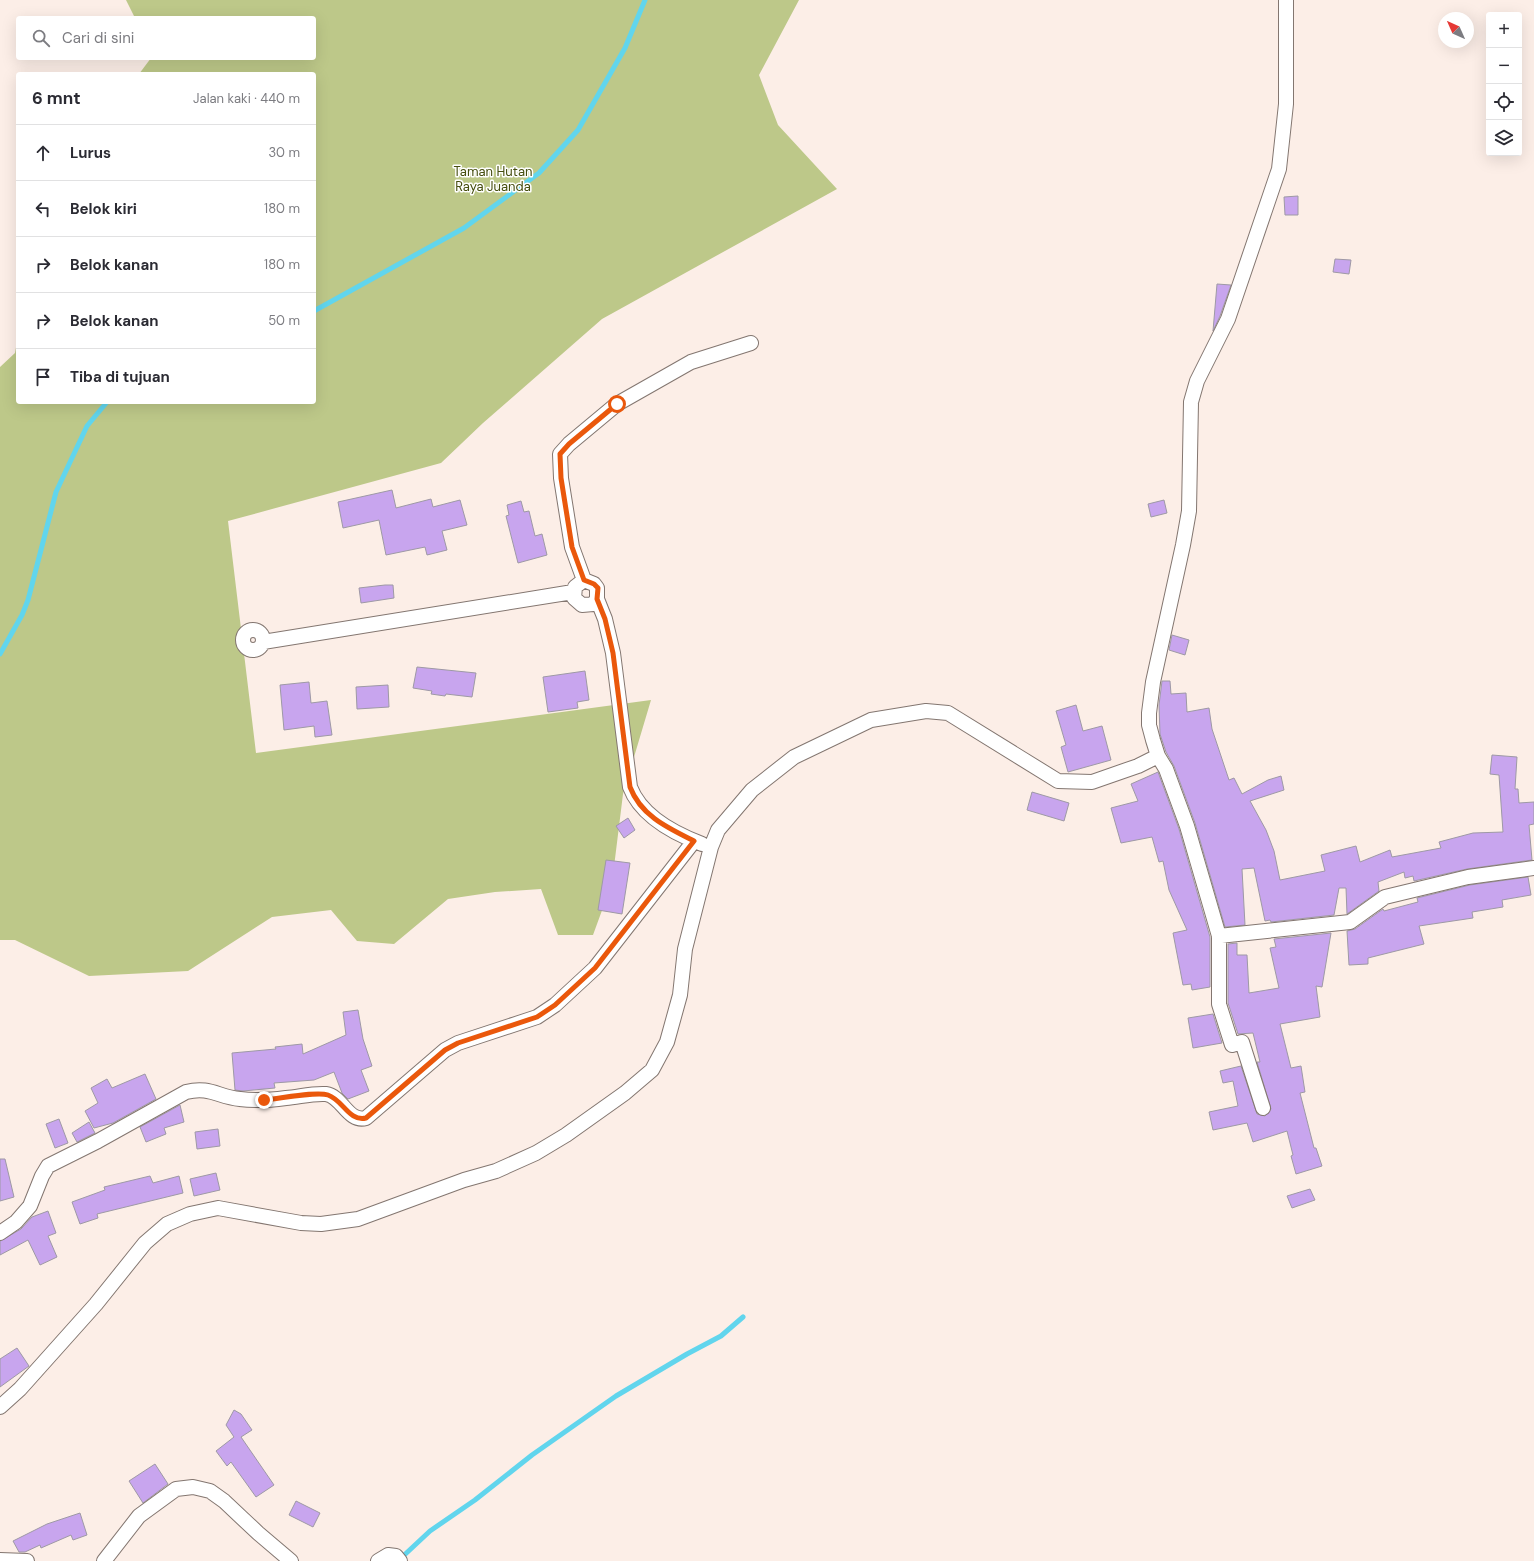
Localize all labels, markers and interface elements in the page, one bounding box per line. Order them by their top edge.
north arrow [1438,12,1474,48]
map controls [1486,12,1522,156]
button: + [1486,12,1522,48]
search box [16,16,316,60]
icon: search [30,27,52,49]
text: Cari di sini [62,28,134,48]
button: − [1486,48,1522,84]
button: locate [1486,84,1522,120]
text: 6 mnt [32,87,81,109]
text: Jalan kaki · 440 m [193,90,300,107]
button: layers [1486,120,1522,156]
icon: ahead [32,142,54,164]
text: Lurus [70,143,111,163]
text: 30 m [268,144,300,161]
park label: Taman Hutan Raya Juanda [454,163,532,195]
icon: left [32,198,54,220]
text: Belok kiri [70,199,137,219]
text: 180 m [264,200,300,217]
icon: right [32,254,54,276]
text: Belok kanan [70,255,158,275]
text: 180 m [264,256,300,273]
icon: right [32,310,54,332]
text: Belok kanan [70,311,158,331]
text: 50 m [268,312,300,329]
icon: arrive [32,366,54,388]
text: Tiba di tujuan [70,367,170,387]
route start [608,395,626,413]
route end [255,1091,273,1109]

